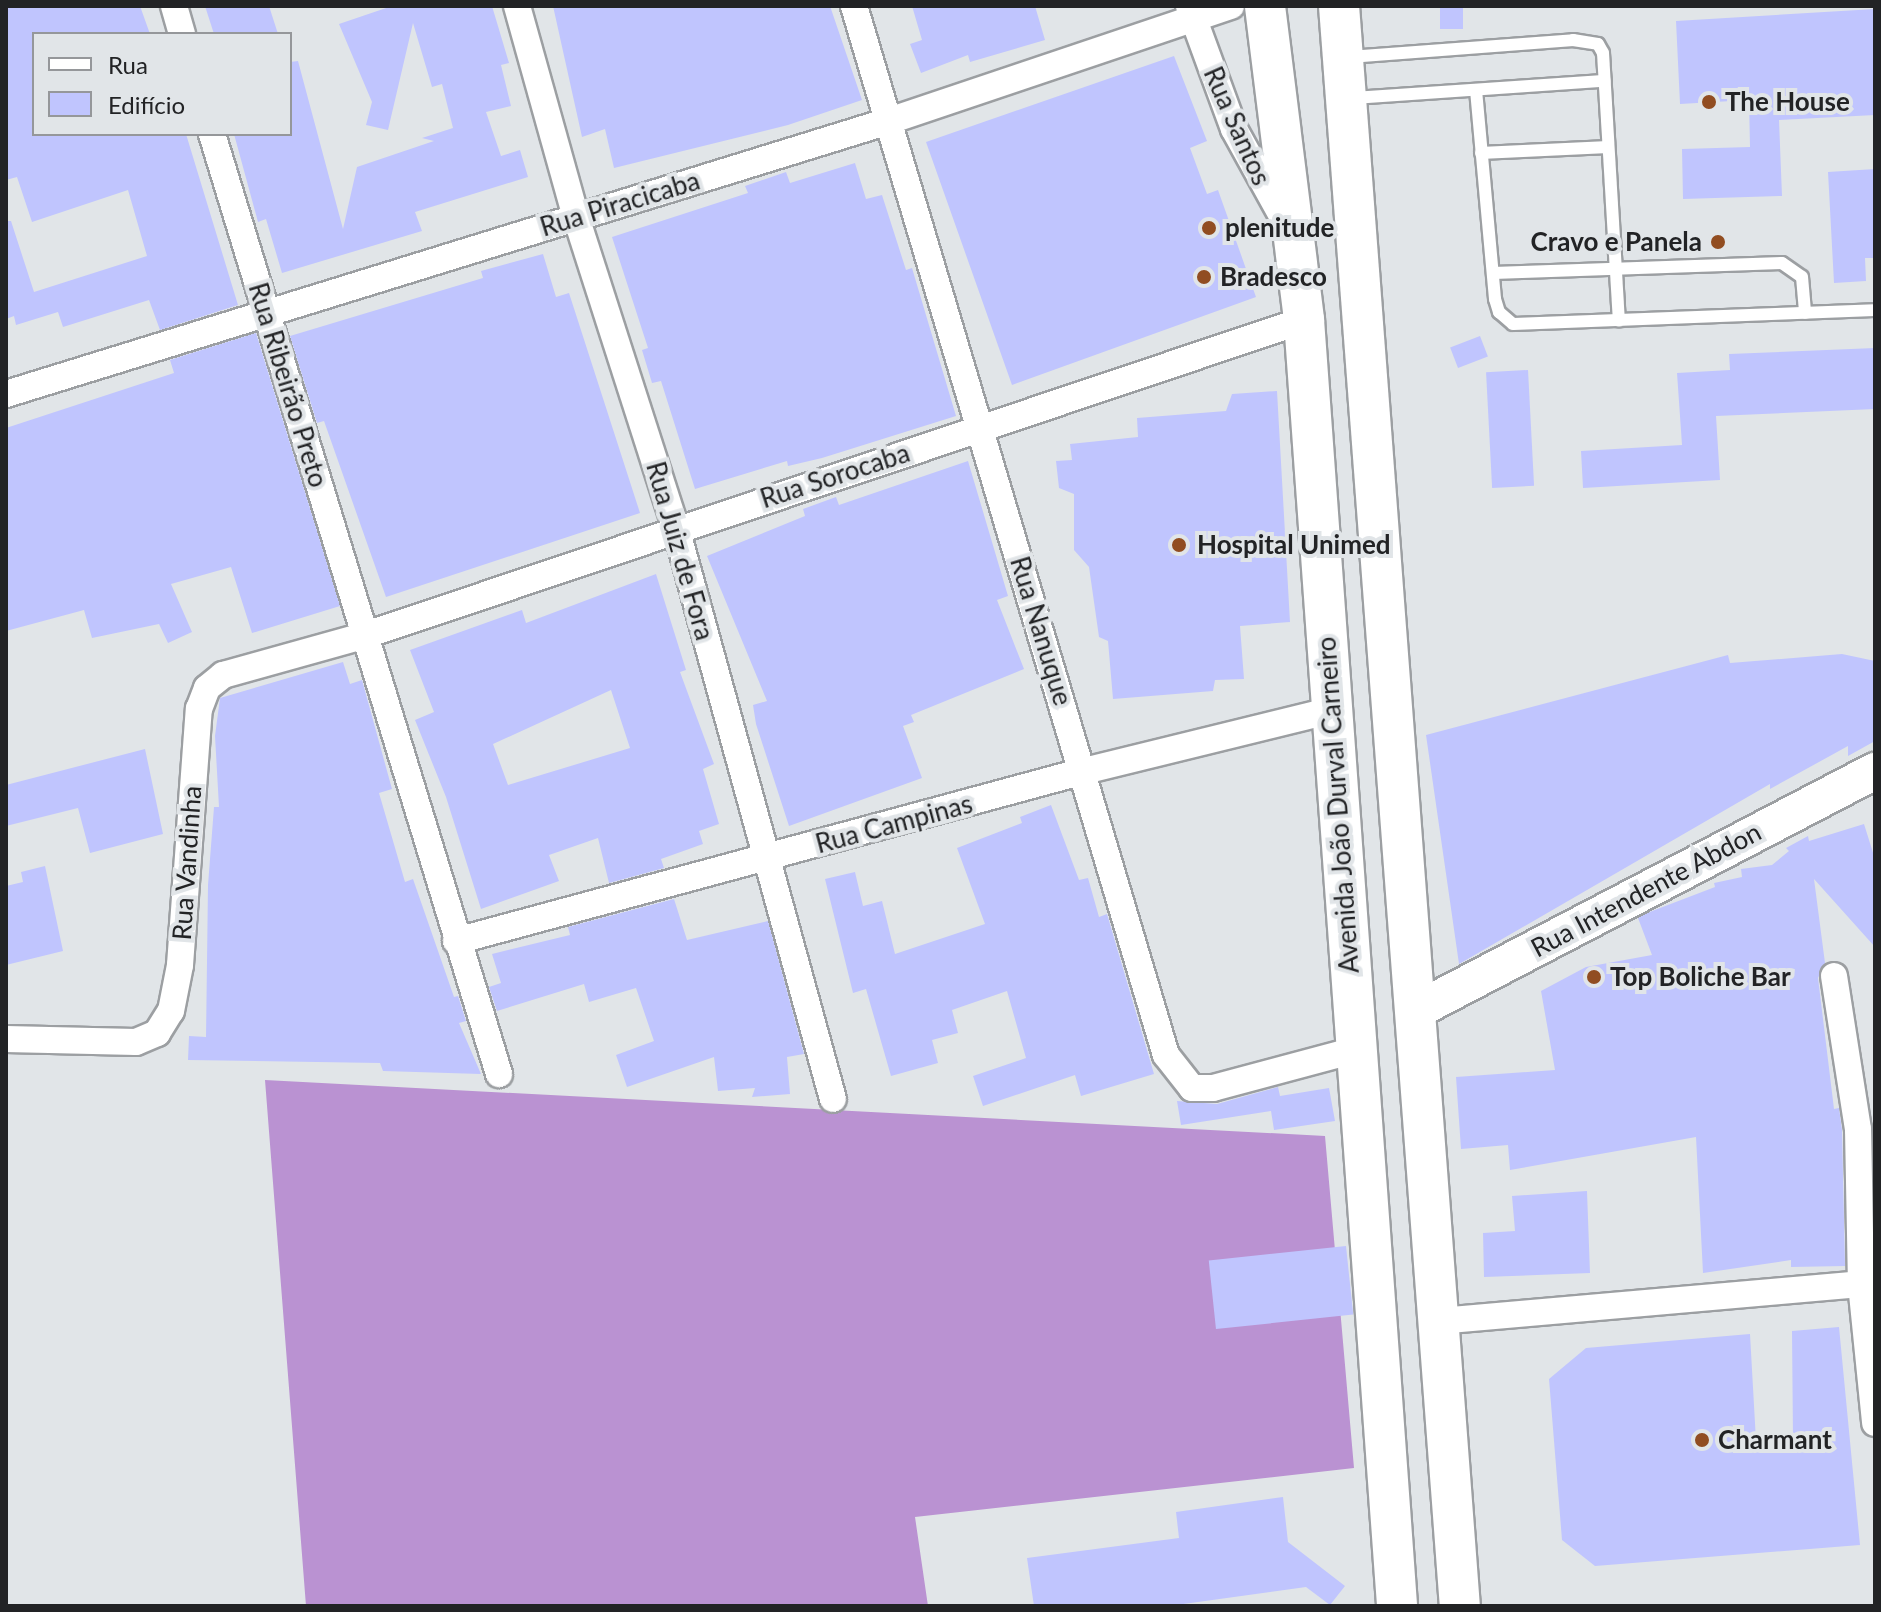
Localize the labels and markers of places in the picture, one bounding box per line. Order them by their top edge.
place label: The House [1725,86,1850,118]
marker: The House [1700,93,1718,111]
place label: plenitude [1225,212,1334,244]
marker: plenitude [1200,219,1218,237]
place label: Cravo e Panela [1531,226,1702,258]
marker: Cravo e Panela [1709,233,1727,251]
place label: Bradesco [1220,261,1327,293]
marker: Bradesco [1195,268,1213,286]
place label: Hospital Unimed [1197,529,1391,561]
marker: Hospital Unimed [1168,534,1190,556]
place label: Top Boliche Bar [1610,961,1791,993]
marker: Top Boliche Bar [1585,968,1603,986]
place label: Charmant [1718,1424,1832,1456]
marker: Charmant [1693,1431,1711,1449]

